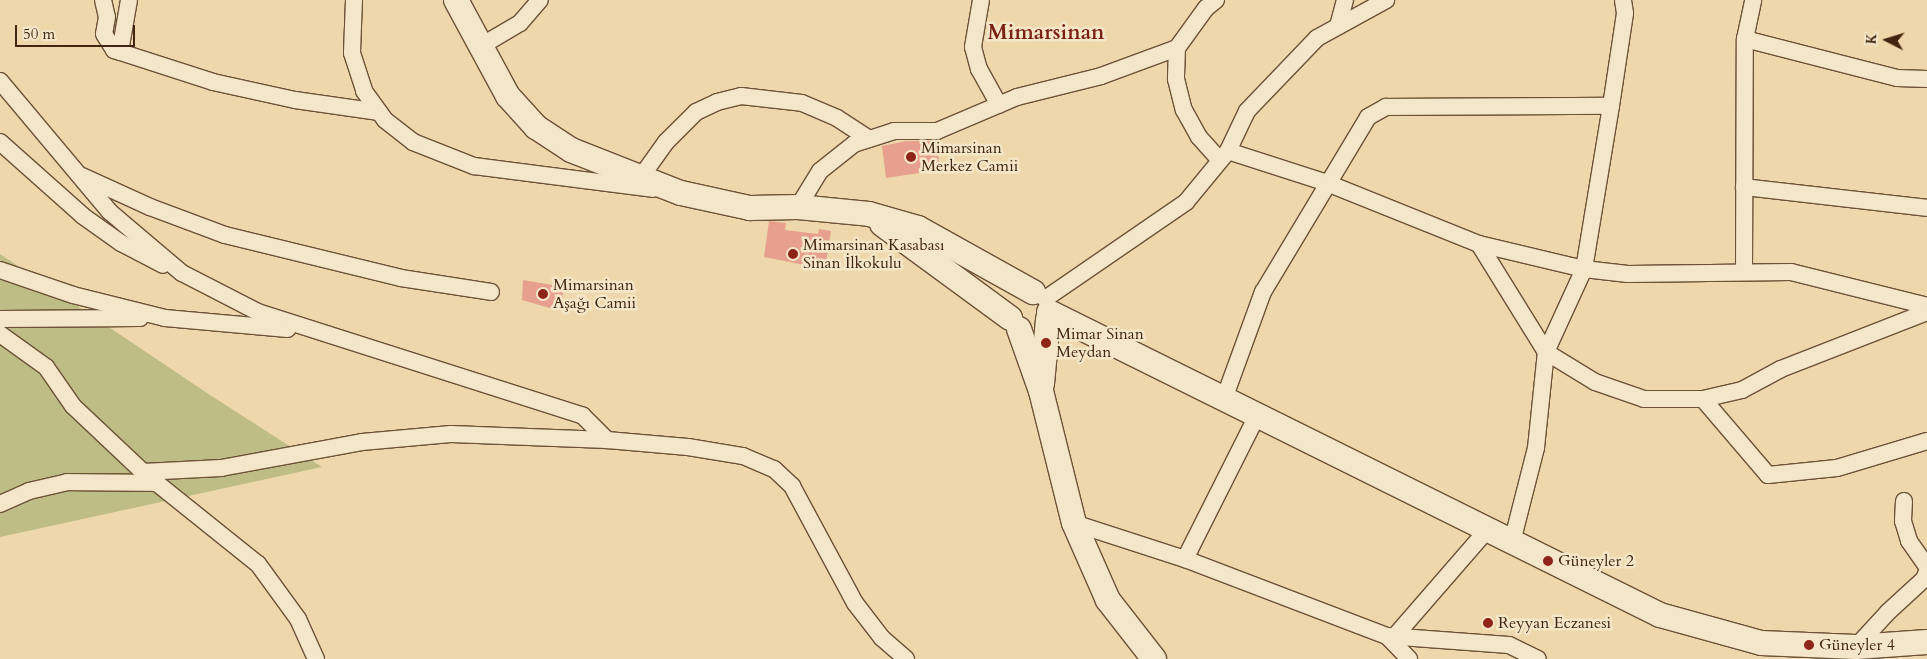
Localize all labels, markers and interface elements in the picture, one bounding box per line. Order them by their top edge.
scale bar [18,15,138,47]
north arrow [1862,15,1912,65]
district label: Mimarsinan [987,20,1105,46]
text: 50 m [23,24,55,44]
text: K [1862,32,1882,45]
place label: Mimarsinan Merkez Camii [921,138,1018,176]
marker: Mimarsinan Merkez Camii [905,151,917,163]
place label: Mimarsinan Kasabası Sinan İlkokulu [803,235,945,273]
marker: Mimarsinan Kasabası Sinan İlkokulu [787,248,799,260]
place label: Mimarsinan Aşağı Camii [553,275,636,313]
marker: Mimarsinan Aşağı Camii [537,288,549,300]
place label: Mimar Sinan Meydan [1056,324,1144,362]
marker: Mimar Sinan Meydan [1040,337,1052,349]
place label: Güneyler 2 [1558,551,1634,571]
marker: Güneyler 2 [1542,555,1554,567]
place label: Reyyan Eczanesi [1498,613,1611,633]
marker: Reyyan Eczanesi [1482,617,1494,629]
place label: Güneyler 4 [1819,635,1895,655]
marker: Güneyler 4 [1803,639,1815,651]

